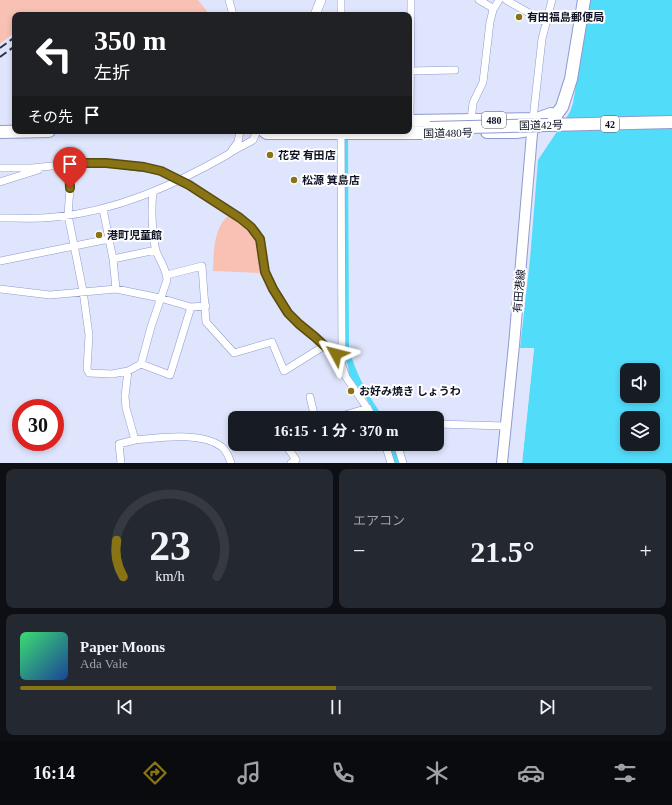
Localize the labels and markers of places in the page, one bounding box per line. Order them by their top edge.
place label: 有田福島郵便局 [527,11,604,23]
marker: 有田福島郵便局 [514,12,524,22]
pin [53,147,87,188]
place label: 花安 有田店 [278,149,336,161]
marker: 花安 有田店 [265,150,275,160]
place label: 松源 箕島店 [302,174,360,186]
marker: 松源 箕島店 [289,175,299,185]
place label: 港町児童館 [107,229,162,241]
marker: 港町児童館 [94,230,104,240]
place label: お好み焼き しょうわ [359,385,461,397]
marker: お好み焼き しょうわ [346,386,356,396]

